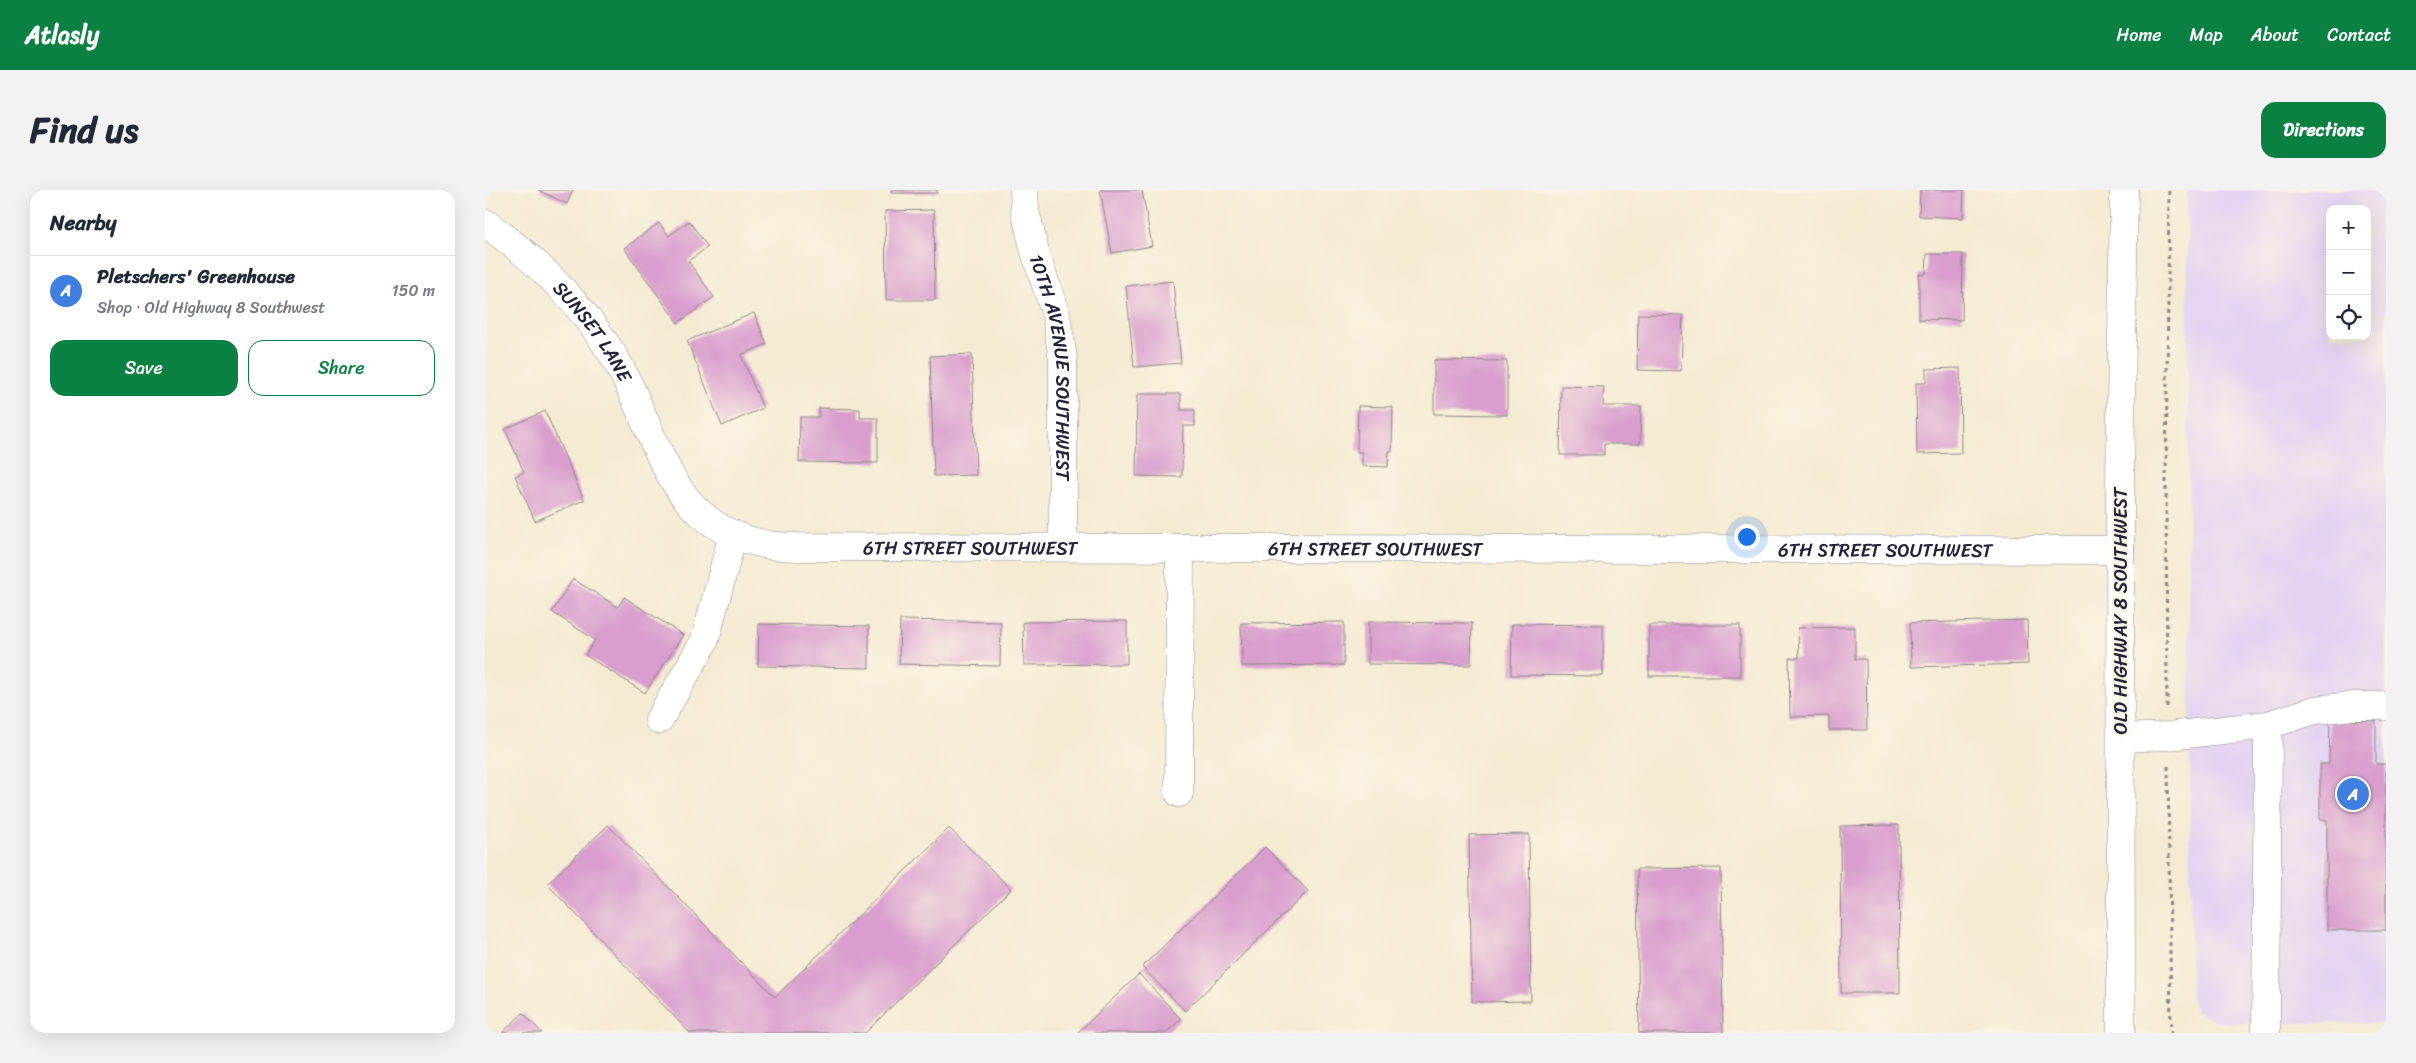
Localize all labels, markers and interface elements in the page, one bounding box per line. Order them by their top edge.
text: Atlasly [25,14,99,56]
text: Home [2117,19,2162,51]
text: Map [2190,19,2223,51]
text: About [2251,19,2299,51]
text: Contact [2327,19,2391,51]
text: Find us [30,99,138,161]
button: Directions [2261,102,2386,158]
text: Nearby [50,204,116,242]
map controls [2326,205,2371,340]
button: + [2326,205,2371,250]
street label: 10TH AVENUE SOUTHWEST [1020,250,1079,482]
button: − [2326,250,2371,295]
text: Pletschers' Greenhouse [97,260,295,293]
street label: SUNSET LANE [545,273,642,389]
text: A [61,276,71,305]
text: 150 m [392,276,435,305]
text: Shop · Old Highway 8 Southwest [97,293,325,322]
button: locate [2326,295,2371,340]
button: Save [50,340,238,396]
button: Share [248,340,435,396]
street label: OLD HIGHWAY 8 SOUTHWEST [2104,486,2137,735]
your location [1734,524,1760,550]
street label: 6TH STREET SOUTHWEST [863,531,1079,565]
street label: 6TH STREET SOUTHWEST [1268,532,1484,566]
street label: 6TH STREET SOUTHWEST [1778,533,1994,567]
pin: A [2337,775,2369,813]

